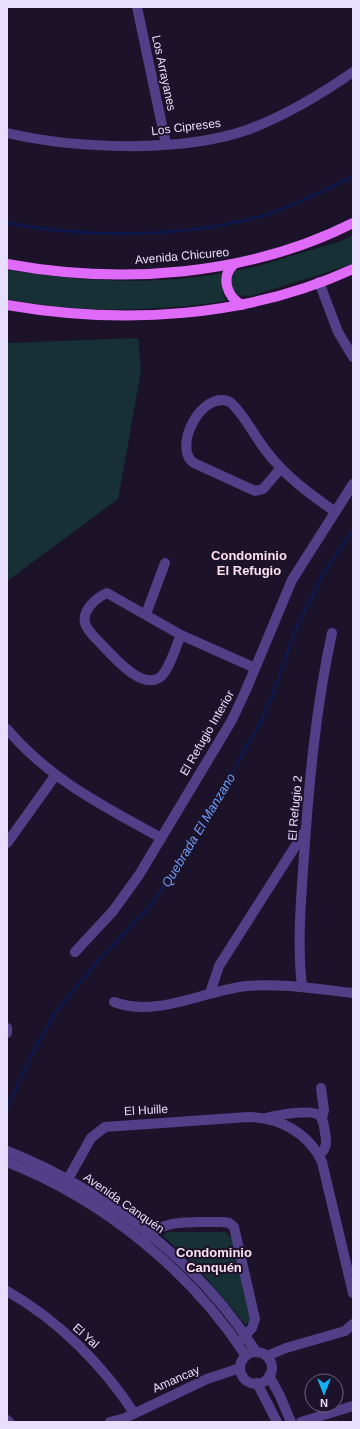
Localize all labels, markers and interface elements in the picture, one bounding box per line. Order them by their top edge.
street label: Los Arrayanes [149,34,179,112]
street label: Los Cipreses [150,116,222,138]
street label: Avenida Chicureo [134,245,230,267]
district label: Condominio El Refugio [211,548,287,578]
street label: El Refugio Interior [177,688,237,778]
water label: Quebrada El Manzano [158,771,238,890]
street label: El Refugio 2 [285,775,305,841]
street label: El Huille [124,1102,169,1118]
street label: Avenida Canquén [81,1170,167,1236]
district label: Condominio Canquén [176,1245,252,1275]
street label: El Yal [70,1321,102,1351]
street label: Amancay [150,1362,202,1396]
north arrow [304,1373,344,1413]
text: N [320,1397,328,1409]

